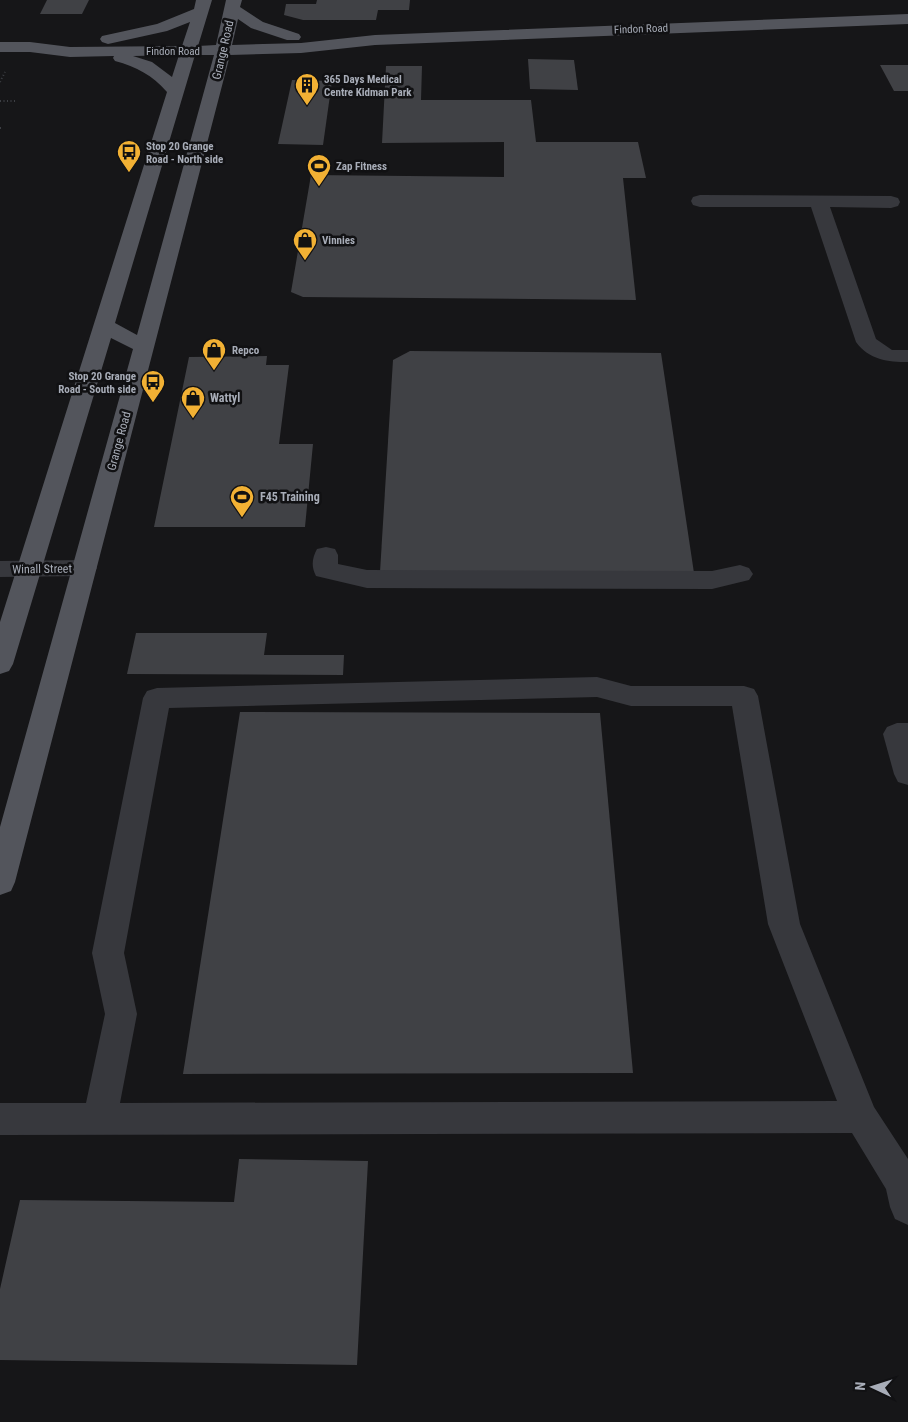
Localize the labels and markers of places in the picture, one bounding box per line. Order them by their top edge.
building icon: 365 Days Medical Centre Kidman Park [294,72,320,106]
place label: 365 Days Medical Centre Kidman Park [324,73,412,99]
bus stop icon: Stop 20 Grange Road - North side [116,139,142,173]
place label: Stop 20 Grange Road - North side [146,140,223,166]
sports icon: Zap Fitness [306,153,332,187]
place label: Zap Fitness [336,160,387,173]
shop icon: Vinnies [292,227,318,261]
place label: Vinnies [322,234,355,247]
shop icon: Repco [201,337,227,371]
place label: Repco [232,344,260,357]
bus stop icon: Stop 20 Grange Road - South side [140,369,166,403]
place label: Stop 20 Grange Road - South side [58,370,136,396]
shop icon: Wattyl [180,385,206,419]
place label: Wattyl [210,391,240,405]
sports icon: F45 Training [229,484,255,518]
place label: F45 Training [260,490,320,504]

